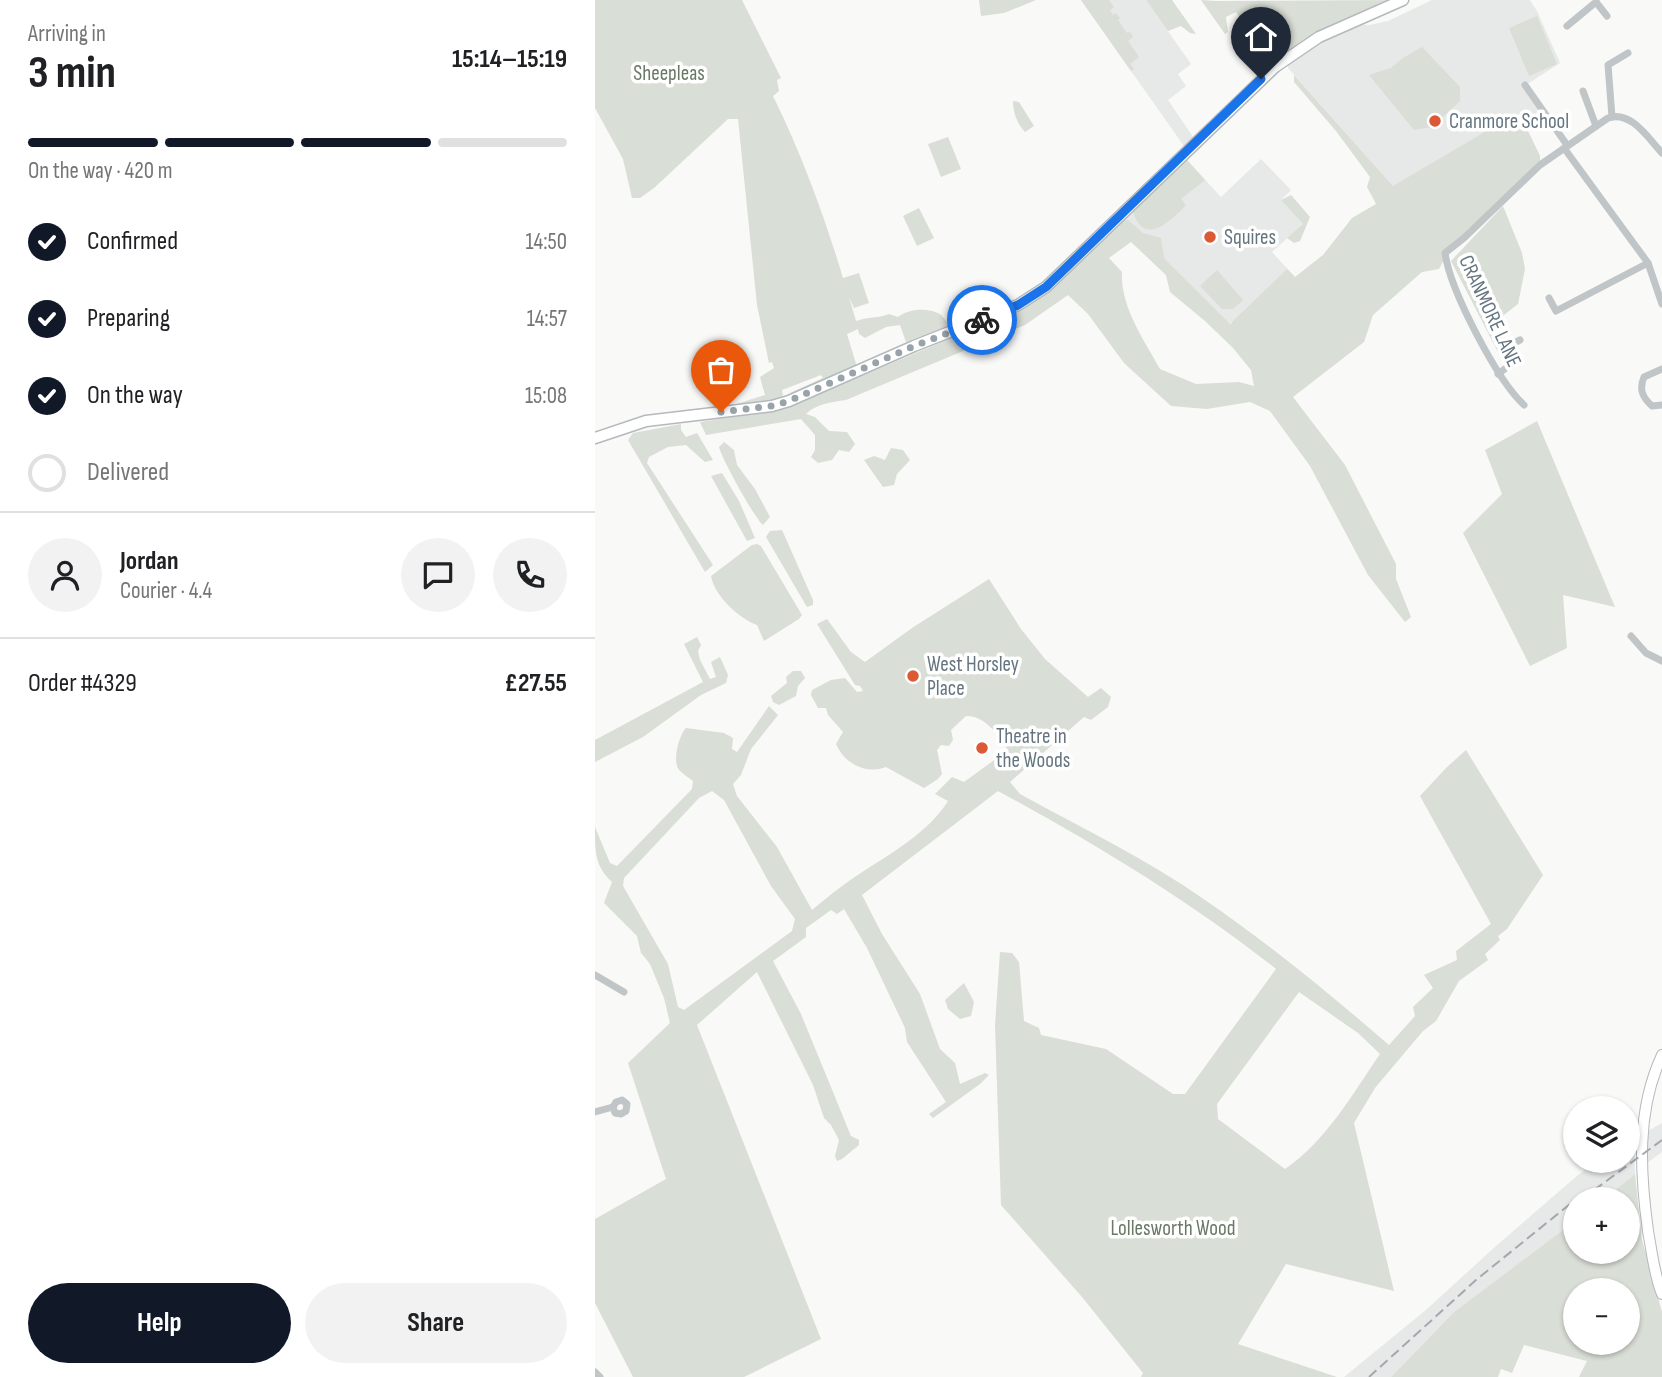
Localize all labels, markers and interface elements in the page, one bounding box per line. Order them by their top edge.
pin [1231,7,1291,79]
icon: home [1242,18,1280,56]
text: Arriving in [28,20,106,48]
text: 15:14–15:19 [452,44,567,75]
text: 3 min [28,46,116,101]
park label: Sheepleas [633,61,705,86]
place label: Cranmore School [1449,109,1569,134]
marker: Cranmore School [1427,113,1443,129]
text: On the way · 420 m [28,157,172,185]
icon: check [28,223,66,261]
place label: Squires [1224,225,1276,250]
text: Confirmed [87,226,178,257]
text: 14:50 [526,228,567,256]
marker: Squires [1202,229,1218,245]
street label: CRANMORE LANE [1453,251,1527,371]
courier [947,285,1017,355]
icon: check [28,300,66,338]
icon: bike [963,301,1001,339]
text: Preparing [87,303,170,334]
text: 14:57 [527,305,567,333]
pin [691,340,751,412]
icon: bag [702,351,740,389]
icon: check [28,377,66,415]
text: On the way [87,380,183,411]
text: 15:08 [525,382,567,410]
text: Delivered [87,457,169,488]
button: person [28,538,102,612]
button: chat [401,538,475,612]
button: phone [493,538,567,612]
text: Jordan [120,546,178,577]
text: Courier · 4.4 [120,577,212,605]
place label: West Horsley Place [927,652,1019,701]
text: Order #4329 [28,668,137,699]
text: £27.55 [505,668,567,699]
marker: West Horsley Place [905,668,921,684]
place label: Theatre in the Woods [996,724,1070,773]
marker: Theatre in the Woods [974,740,990,756]
map controls [1563,1096,1640,1355]
button: layers [1563,1096,1640,1173]
button: + [1563,1187,1640,1264]
park label: Lollesworth Wood [1111,1216,1236,1241]
button: − [1563,1278,1640,1355]
button: Help [28,1283,291,1363]
button: Share [305,1283,567,1363]

